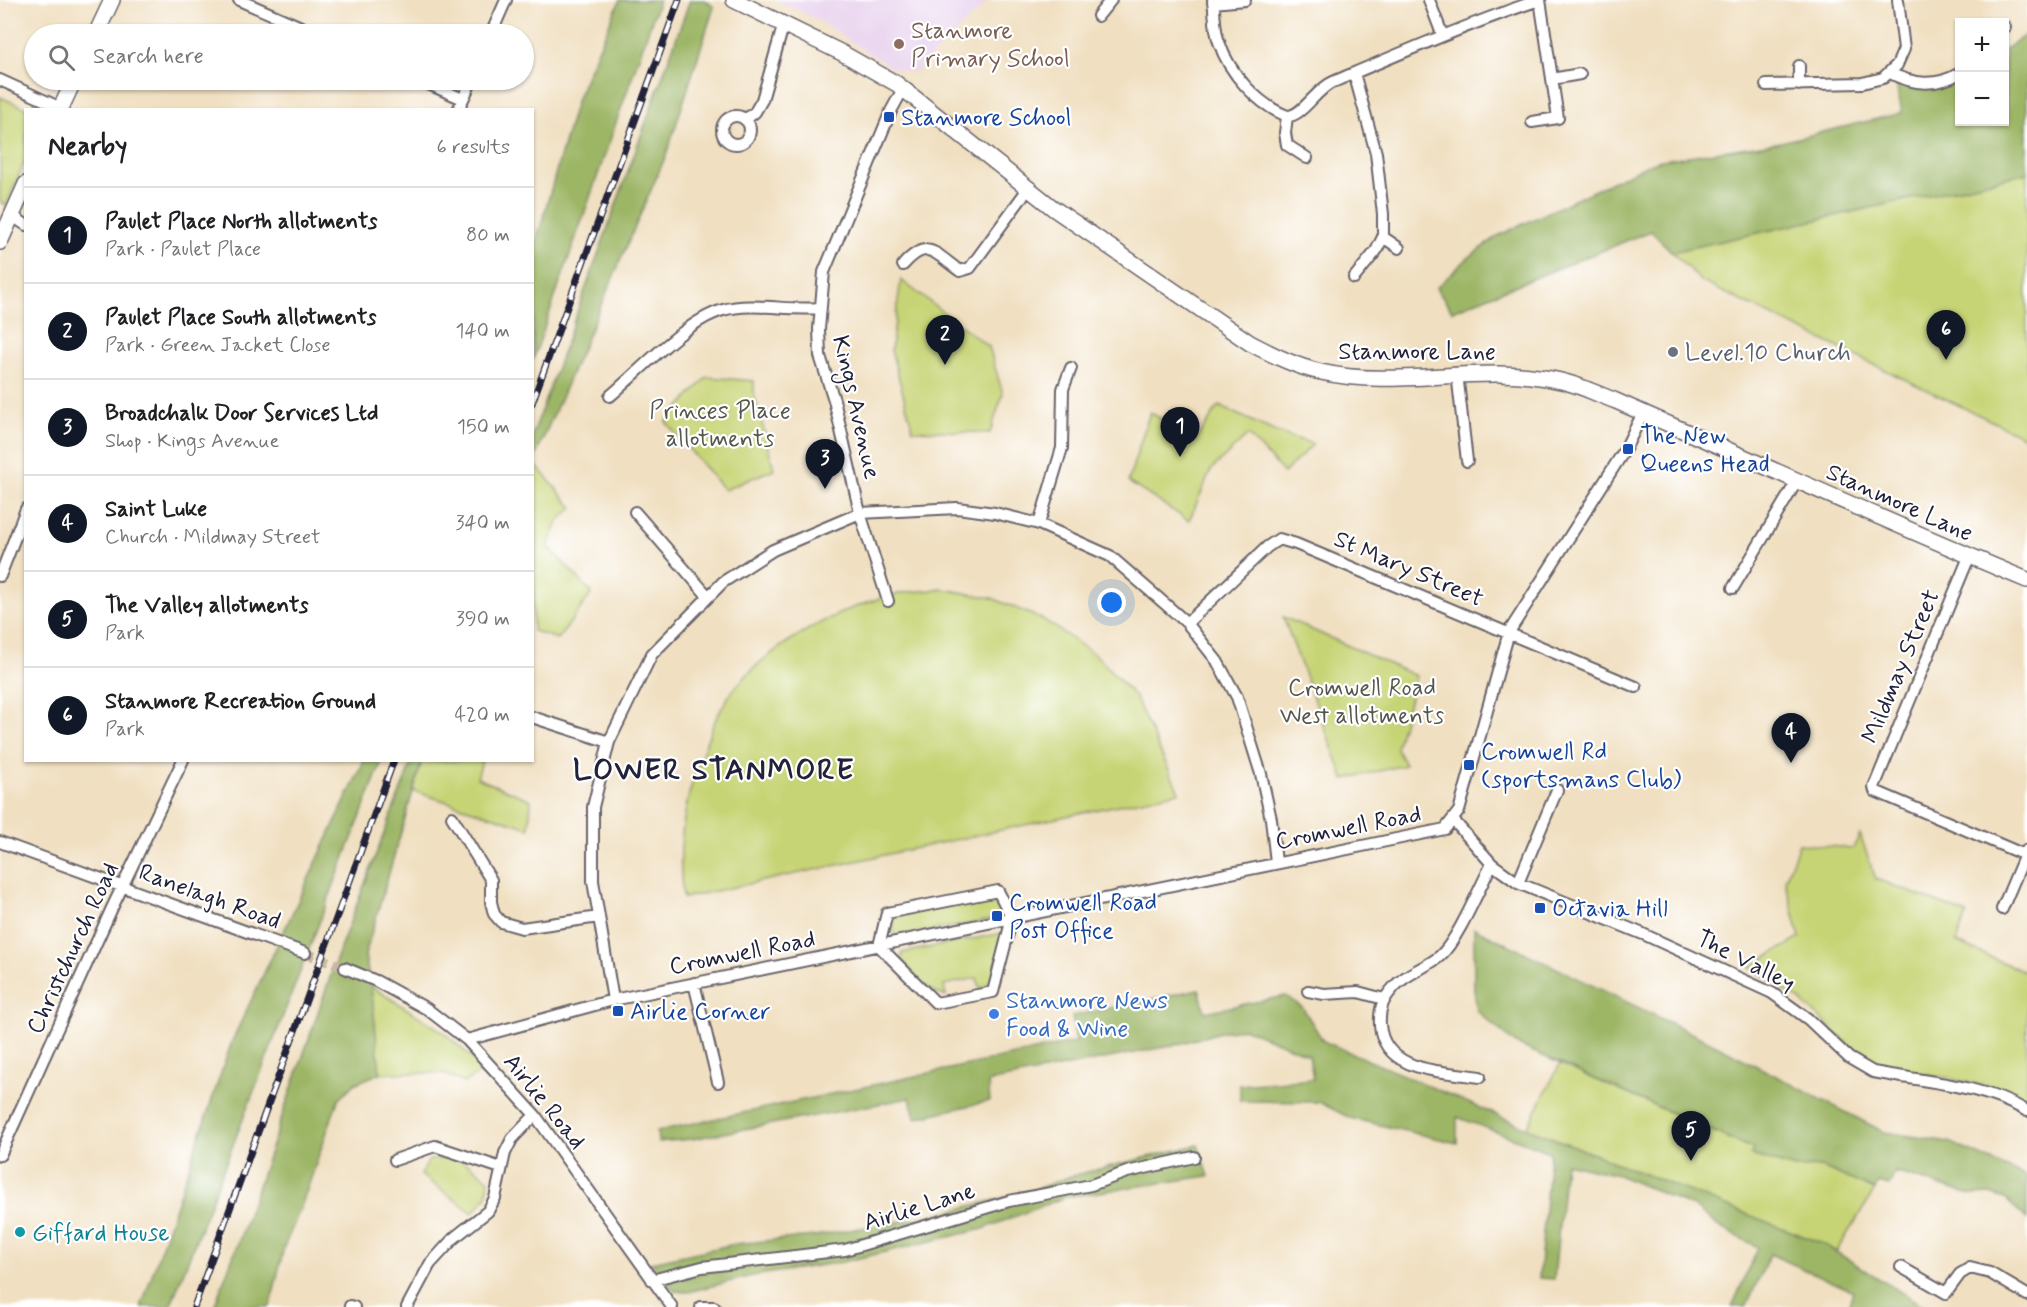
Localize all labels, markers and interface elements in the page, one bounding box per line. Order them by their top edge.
place label: Stanmore Primary School [911,16,1070,75]
map controls [1955,18,2009,126]
button: + [1955,18,2009,72]
search box [24,24,534,90]
marker: Stanmore Primary School [892,37,906,51]
icon: search [45,41,78,74]
text: Search here [93,43,204,71]
button: − [1955,72,2009,126]
place label: Stanmore School [901,103,1071,134]
marker: Stanmore School [882,110,896,124]
text: Nearby [48,130,127,164]
text: 6 results [437,134,510,161]
text: Paulet Place North allotments [105,208,378,236]
text: 1 [63,222,72,249]
text: 80 m [466,222,510,249]
text: Park · Paulet Place [105,236,261,263]
text: Paulet Place South allotments [105,304,377,332]
pin: 6 [1926,310,1966,360]
pin: 2 [926,316,964,365]
text: 2 [63,318,72,345]
text: 140 m [456,318,510,345]
text: Park · Green Jacket Close [105,332,330,359]
street label: Kings Avenue [822,332,887,483]
street label: Stanmore Lane [1338,337,1496,368]
place label: Level.10 Church [1685,338,1851,369]
marker: Level.10 Church [1666,345,1680,359]
park label: Princes Place allotments [649,396,791,455]
text: Broadchalk Door Services Ltd [105,400,378,428]
pin: 1 [1160,408,1200,457]
text: 3 [63,414,72,441]
text: 150 m [457,414,510,441]
place label: The New Queens Head [1640,421,1770,480]
text: Shop · Kings Avenue [105,428,279,455]
pin: 3 [806,440,844,489]
marker: The New Queens Head [1621,442,1635,456]
street label: Stanmore Lane [1821,457,1978,550]
text: Saint Luke [105,496,207,524]
text: 4 [62,510,73,537]
text: 340 m [455,510,510,537]
text: Church · Mildmay Street [105,524,321,551]
street label: St Mary Street [1329,524,1488,615]
street label: Mildmay Street [1855,585,1948,748]
your location [1097,588,1126,617]
text: The Valley allotments [105,592,309,620]
text: 5 [62,606,74,633]
text: 390 m [456,606,510,633]
text: Park [105,620,145,647]
park label: Cromwell Road West allotments [1280,673,1445,732]
text: Stanmore Recreation Ground [105,688,376,716]
text: 6 [62,702,73,729]
text: 420 m [454,702,510,729]
pin: 4 [1772,714,1810,763]
text: Park [105,716,145,743]
place label: Cromwell Rd (sportsmans Club) [1481,737,1682,796]
district label: LOWER STANMORE [573,751,855,790]
marker: Cromwell Rd (sportsmans Club) [1462,758,1476,772]
street label: Cromwell Road [1273,799,1424,858]
street label: Ranelagh Road [134,857,285,937]
street label: Christchurch Road [20,858,127,1039]
place label: Cromwell Road Post Office [1009,888,1157,947]
place label: Octavia Hill [1552,894,1668,925]
marker: Octavia Hill [1533,901,1547,915]
marker: Cromwell Road Post Office [990,909,1004,923]
street label: The Valley [1691,923,1800,999]
street label: Cromwell Road [667,924,818,983]
place label: Stanmore News Food & Wine [1006,986,1168,1045]
place label: Airlie Corner [630,997,771,1028]
marker: Airlie Corner [611,1004,625,1018]
marker: Stanmore News Food & Wine [987,1007,1001,1021]
street label: Airlie Road [496,1048,592,1156]
pin: 5 [1672,1112,1710,1161]
street label: Airlie Lane [860,1176,979,1239]
place label: Giffard House [32,1218,170,1249]
marker: Giffard House [13,1225,27,1239]

